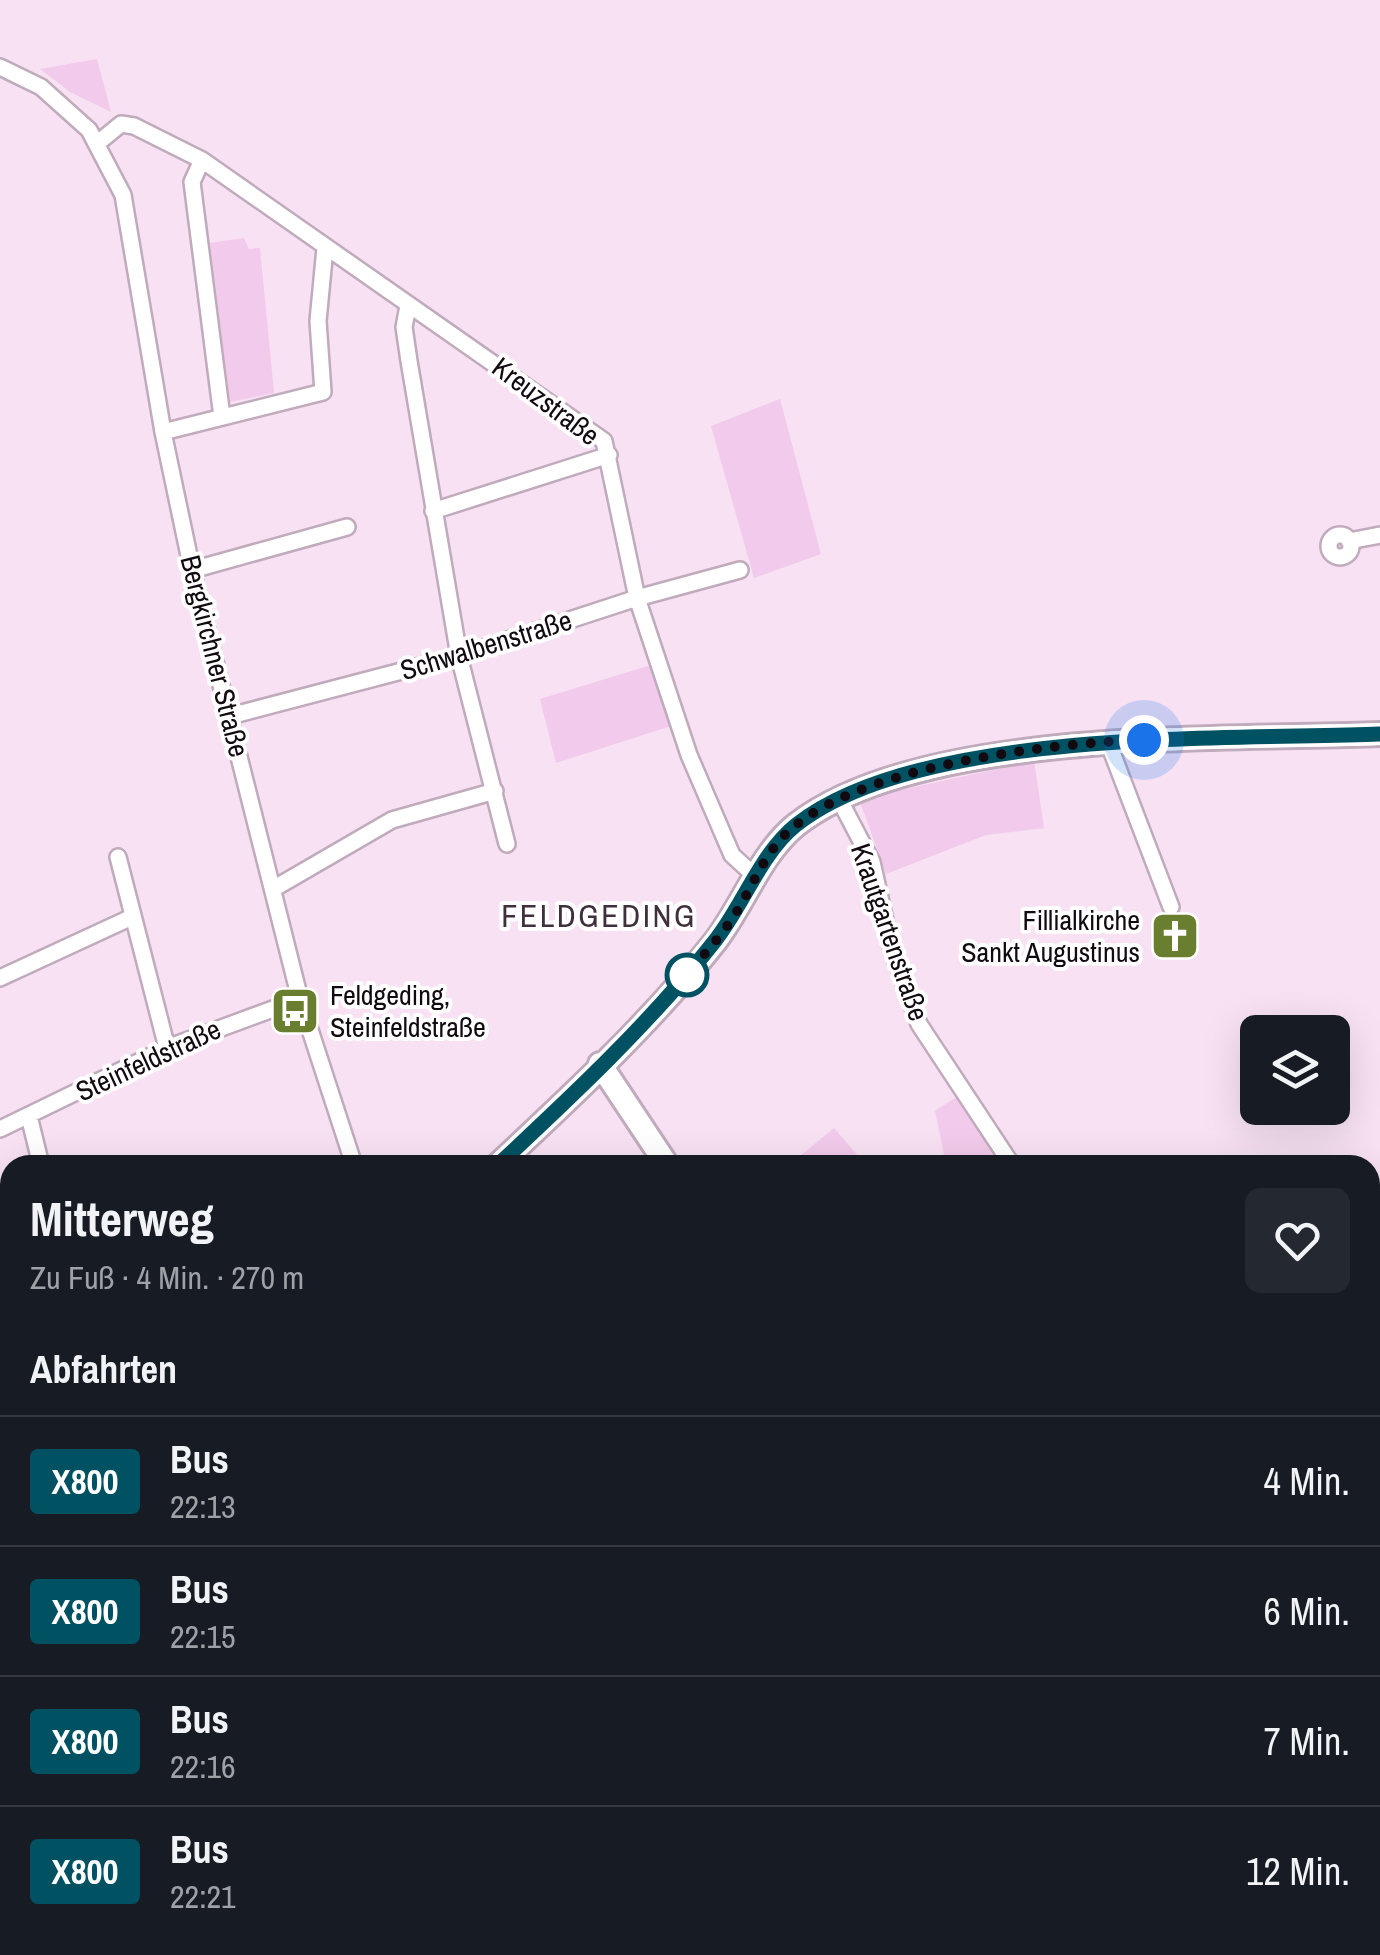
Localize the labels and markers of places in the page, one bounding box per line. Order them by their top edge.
place label: Fillialkirche Sankt Augustinus [961,901,1140,971]
church icon: Fillialkirche Sankt Augustinus [1149,910,1201,962]
unlabelled marker [666,954,708,996]
place label: Feldgeding, Steinfeldstraße [330,976,486,1046]
bus stop icon: Feldgeding, Steinfeldstraße [269,985,321,1037]

